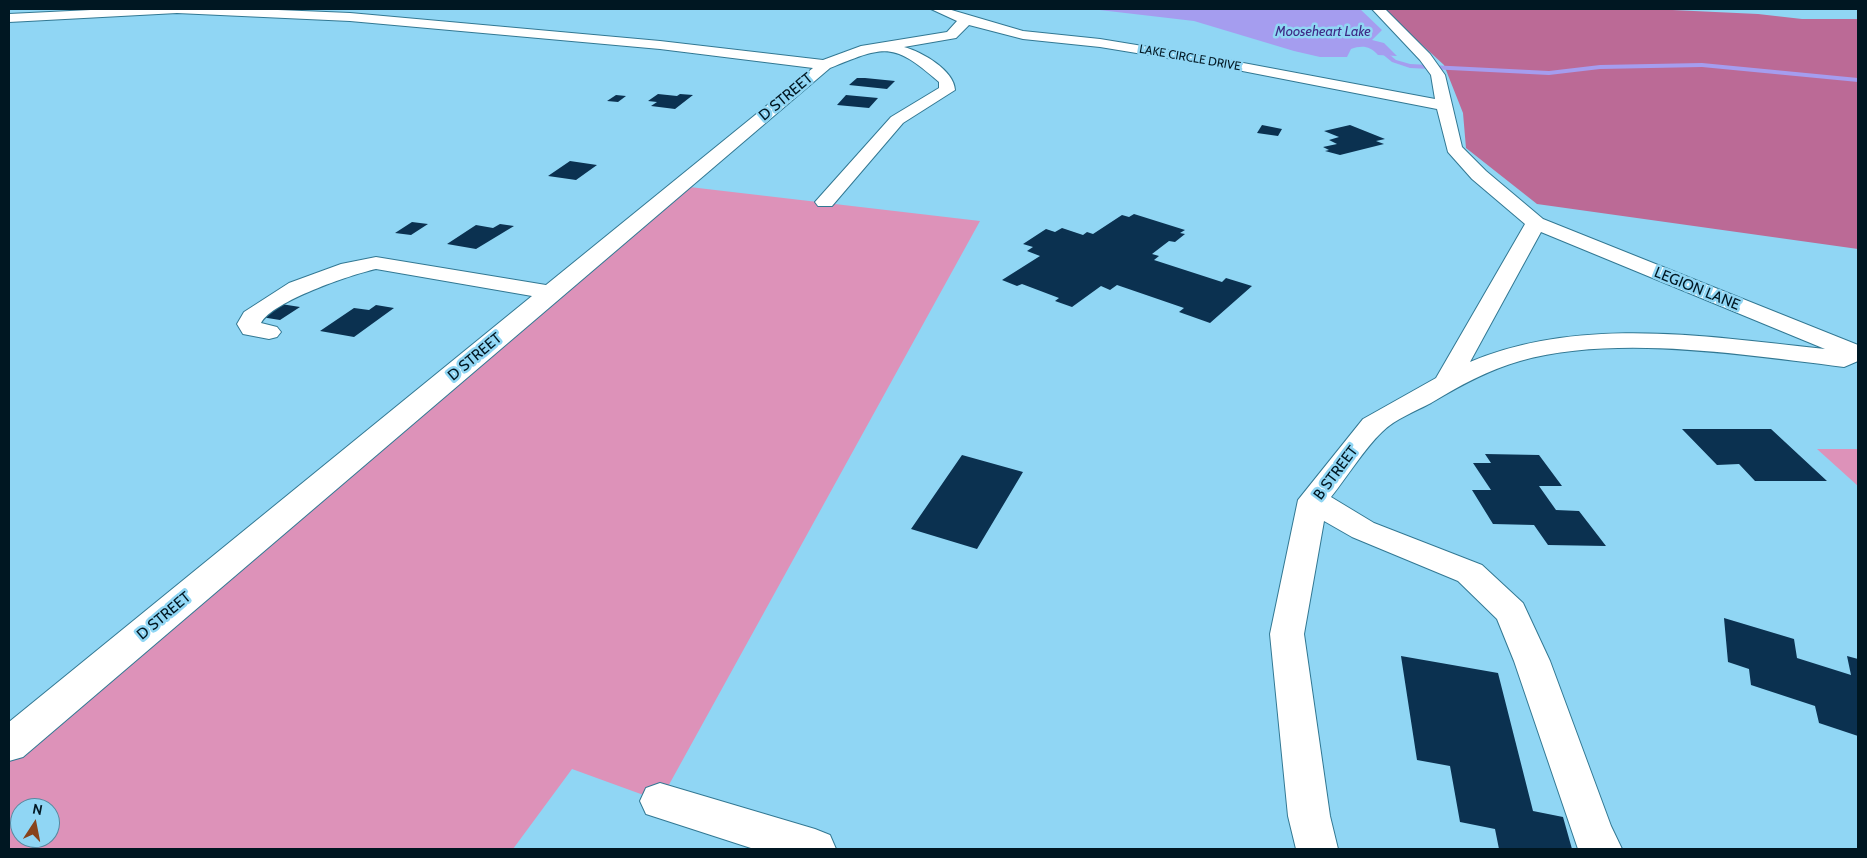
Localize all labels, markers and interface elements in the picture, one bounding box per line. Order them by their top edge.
water label: Mooseheart Lake [1275,24,1371,40]
street label: LAKE CIRCLE DRIVE [1138,42,1242,74]
street label: D STREET [755,69,817,125]
street label: LEGION LANE [1652,264,1742,314]
street label: D STREET [444,329,506,385]
street label: B STREET [1310,443,1362,503]
street label: D STREET [133,588,195,644]
north arrow [10,798,60,848]
text: N [31,799,44,819]

